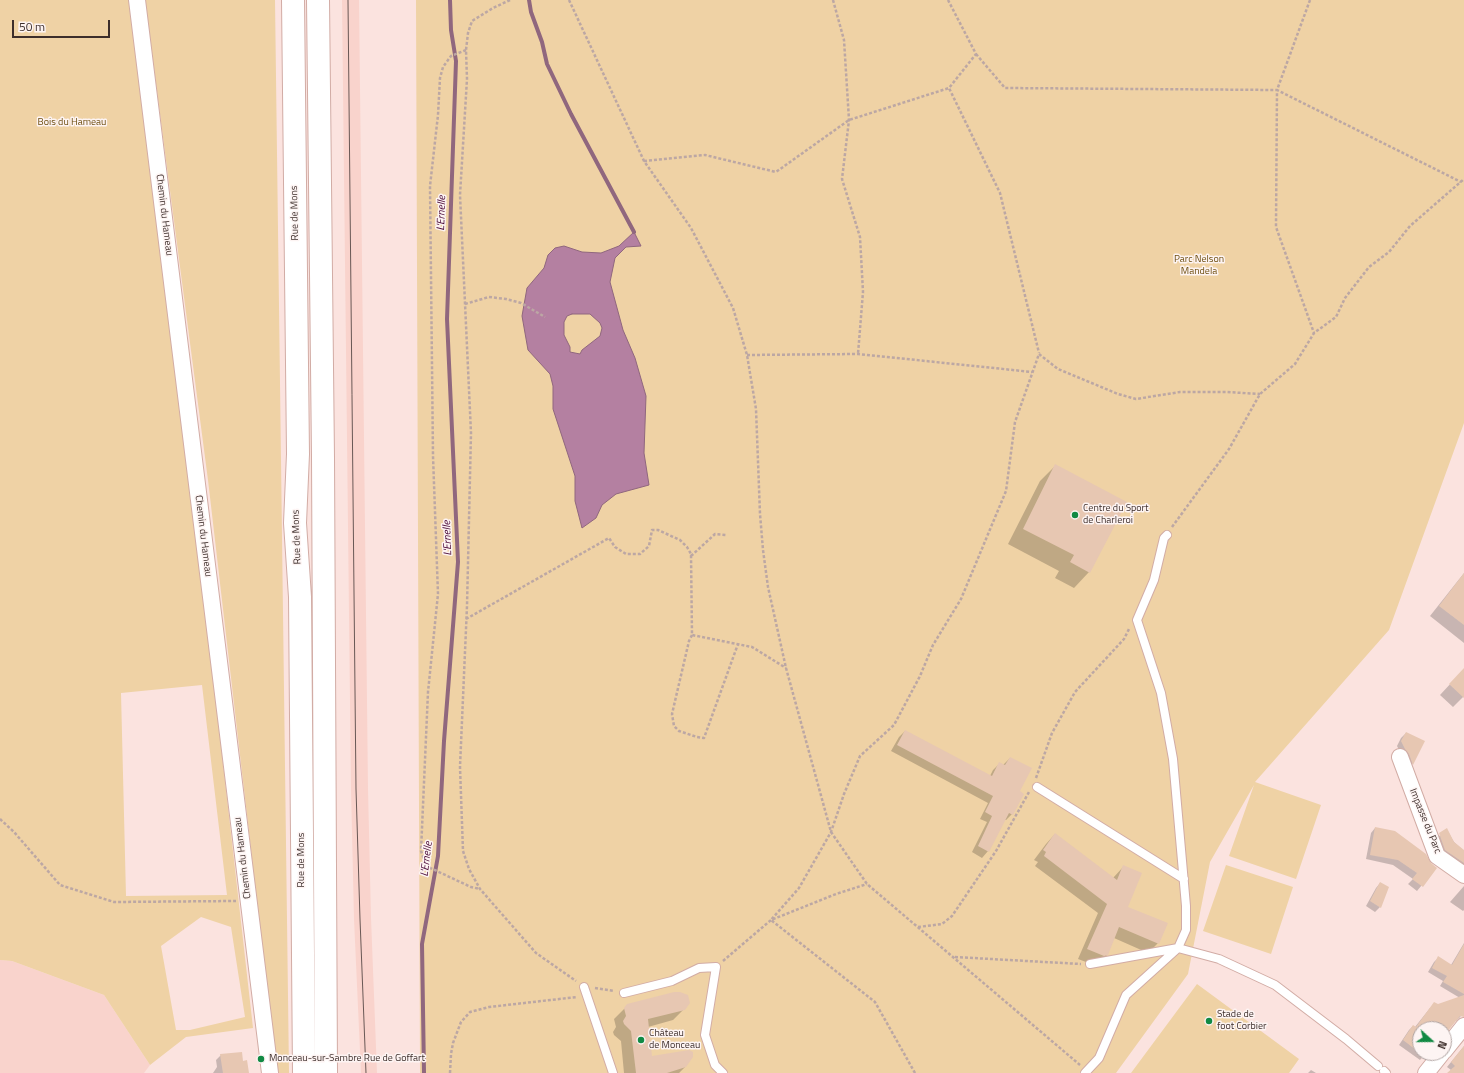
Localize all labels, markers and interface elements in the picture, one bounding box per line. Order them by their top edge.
scale bar [14,12,112,38]
text: 50 m [19,17,45,36]
park label: Bois du Hameau [38,117,106,129]
street label: Chemin du Hameau [153,173,175,257]
street label: Rue de Mons [289,185,301,241]
water label: L'Ernelle [435,195,449,231]
park label: Parc Nelson Mandela [1174,254,1224,278]
street label: Chemin du Hameau [192,494,214,578]
place label: Centre du Sport de Charleroi [1083,503,1149,526]
street label: Rue de Mons [290,509,304,565]
marker: Centre du Sport de Charleroi [1070,510,1080,520]
water label: L'Ernelle [441,520,455,556]
street label: Impasse du Parc [1407,787,1443,855]
street label: Chemin du Hameau [232,816,254,900]
street label: Rue de Mons [296,833,308,887]
water label: L'Ernelle [418,841,436,877]
place label: Stade de foot Corbier [1217,1009,1266,1032]
marker: Stade de foot Corbier [1204,1016,1214,1026]
north arrow [1412,1021,1452,1061]
place label: Château de Monceau [649,1028,700,1052]
marker: Château de Monceau [636,1035,646,1045]
text: N [1433,1039,1451,1051]
place label: Monceau-sur-Sambre Rue de Goffart [269,1053,425,1065]
marker: Monceau-sur-Sambre Rue de Goffart [256,1054,266,1064]

